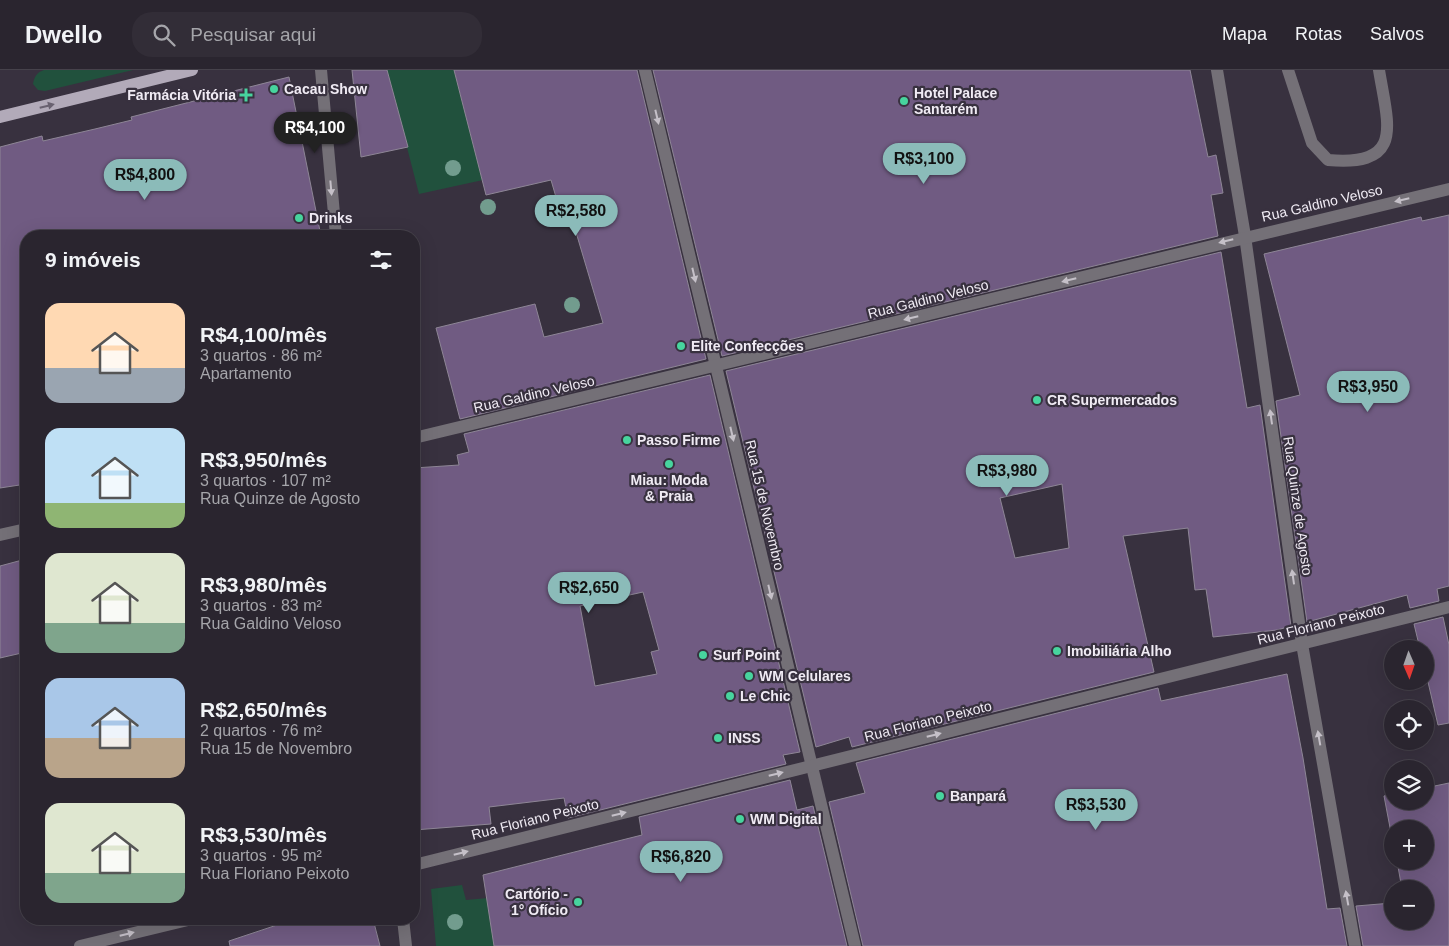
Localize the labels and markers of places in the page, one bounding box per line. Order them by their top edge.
place label: Cacau Show [284,81,367,97]
marker: Cacau Show [268,83,280,95]
place label: Hotel Palace Santarém [914,85,997,117]
place label: Farmácia Vitória [127,87,236,103]
marker: Farmácia Vitória [240,89,252,101]
marker: Hotel Palace Santarém [898,95,910,107]
pin: R$4,100 [269,112,361,154]
pin: R$3,100 [878,142,970,185]
pin: R$4,800 [99,158,191,201]
pin: R$2,580 [530,194,622,237]
place label: Drinks [309,210,353,226]
marker: Drinks [293,212,305,224]
place label: Elite Confecções [691,338,804,354]
marker: Elite Confecções [675,340,687,352]
pin: R$3,950 [1322,370,1414,413]
place label: CR Supermercados [1047,392,1177,408]
marker: CR Supermercados [1031,394,1043,406]
place label: Passo Firme [637,432,720,448]
marker: Passo Firme [621,434,633,446]
pin: R$3,980 [961,454,1053,497]
marker: Miau: Moda & Praia [663,458,675,470]
place label: Miau: Moda & Praia [631,472,708,504]
pin: R$2,650 [543,572,635,614]
place label: Imobiliária Alho [1067,643,1172,659]
marker: Imobiliária Alho [1051,645,1063,657]
place label: Surf Point [713,647,780,663]
marker: Surf Point [697,649,709,661]
place label: WM Celulares [759,668,851,684]
marker: WM Celulares [743,670,755,682]
place label: Le Chic [740,688,791,704]
marker: Le Chic [724,690,736,702]
place label: INSS [728,730,761,746]
marker: INSS [712,732,724,744]
place label: Banpará [950,788,1006,804]
pin: R$3,530 [1050,788,1142,831]
marker: Banpará [934,790,946,802]
place label: WM Digital [750,811,822,827]
marker: WM Digital [734,813,746,825]
pin: R$6,820 [635,840,727,883]
place label: Cartório - 1° Ofício [505,886,568,918]
marker: Cartório - 1° Ofício [572,896,584,908]

